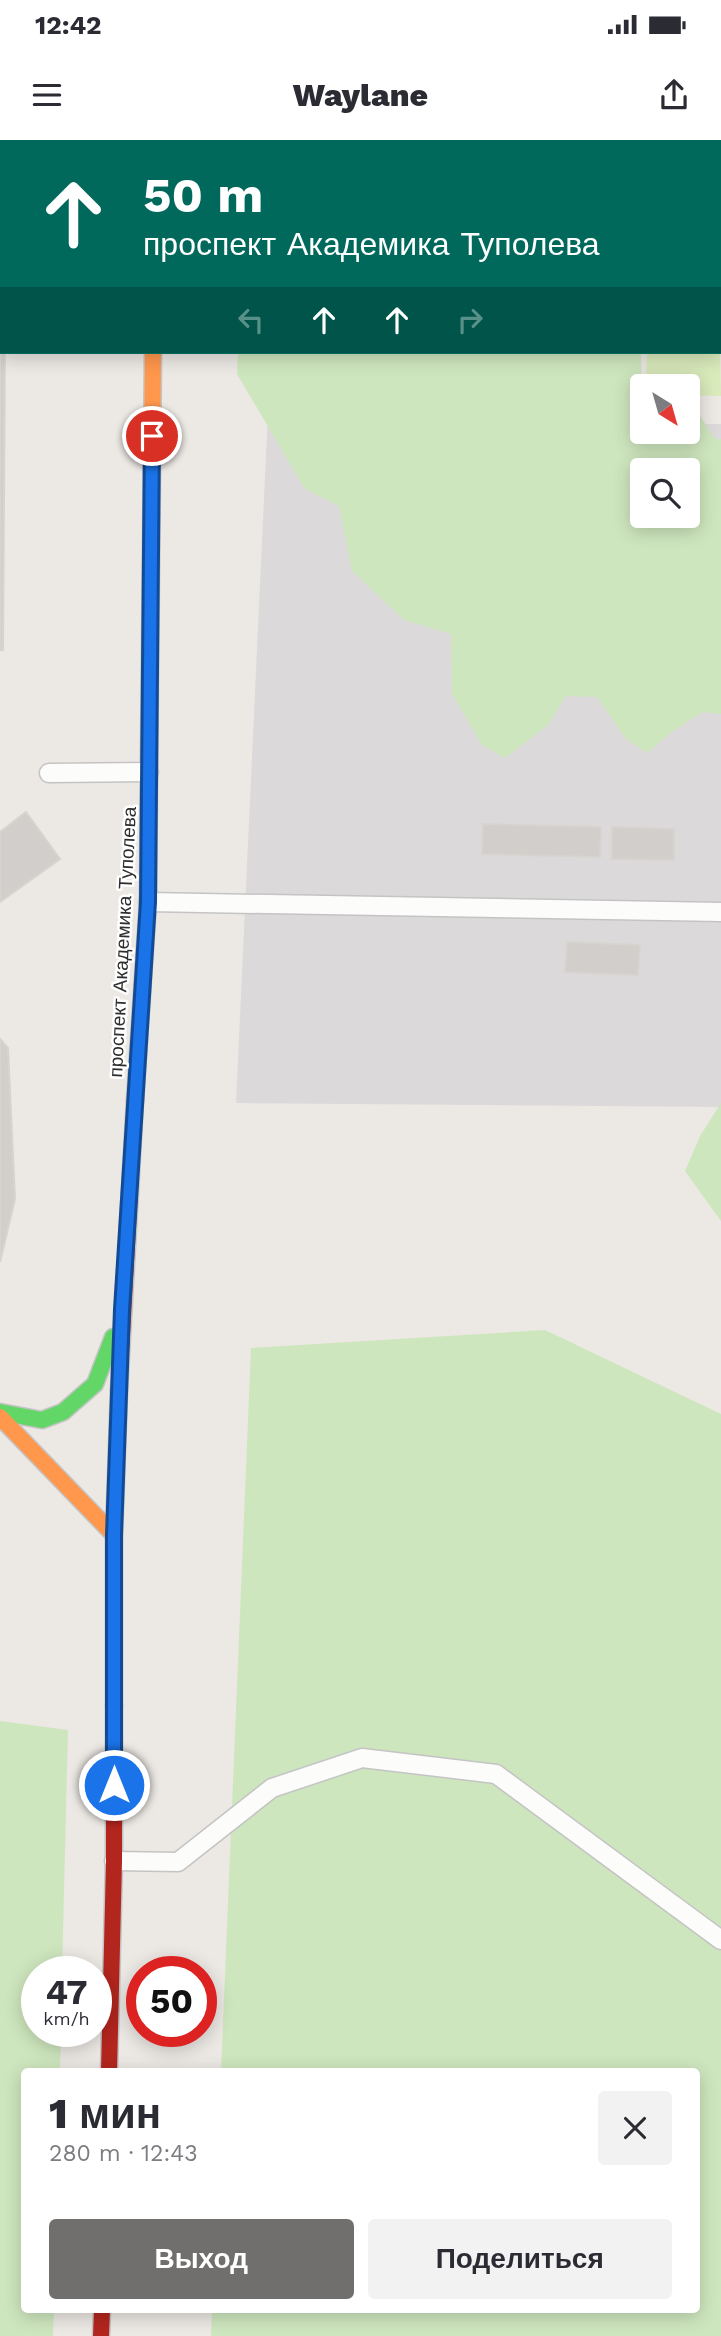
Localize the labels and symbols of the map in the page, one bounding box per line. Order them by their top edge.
north arrow [630,374,700,444]
pin [122,406,182,466]
street label: проспект Академика Туполева [104,806,141,1078]
position arrow [77,1748,151,1822]
speed limit sign: 50 [126,1956,217,2047]

